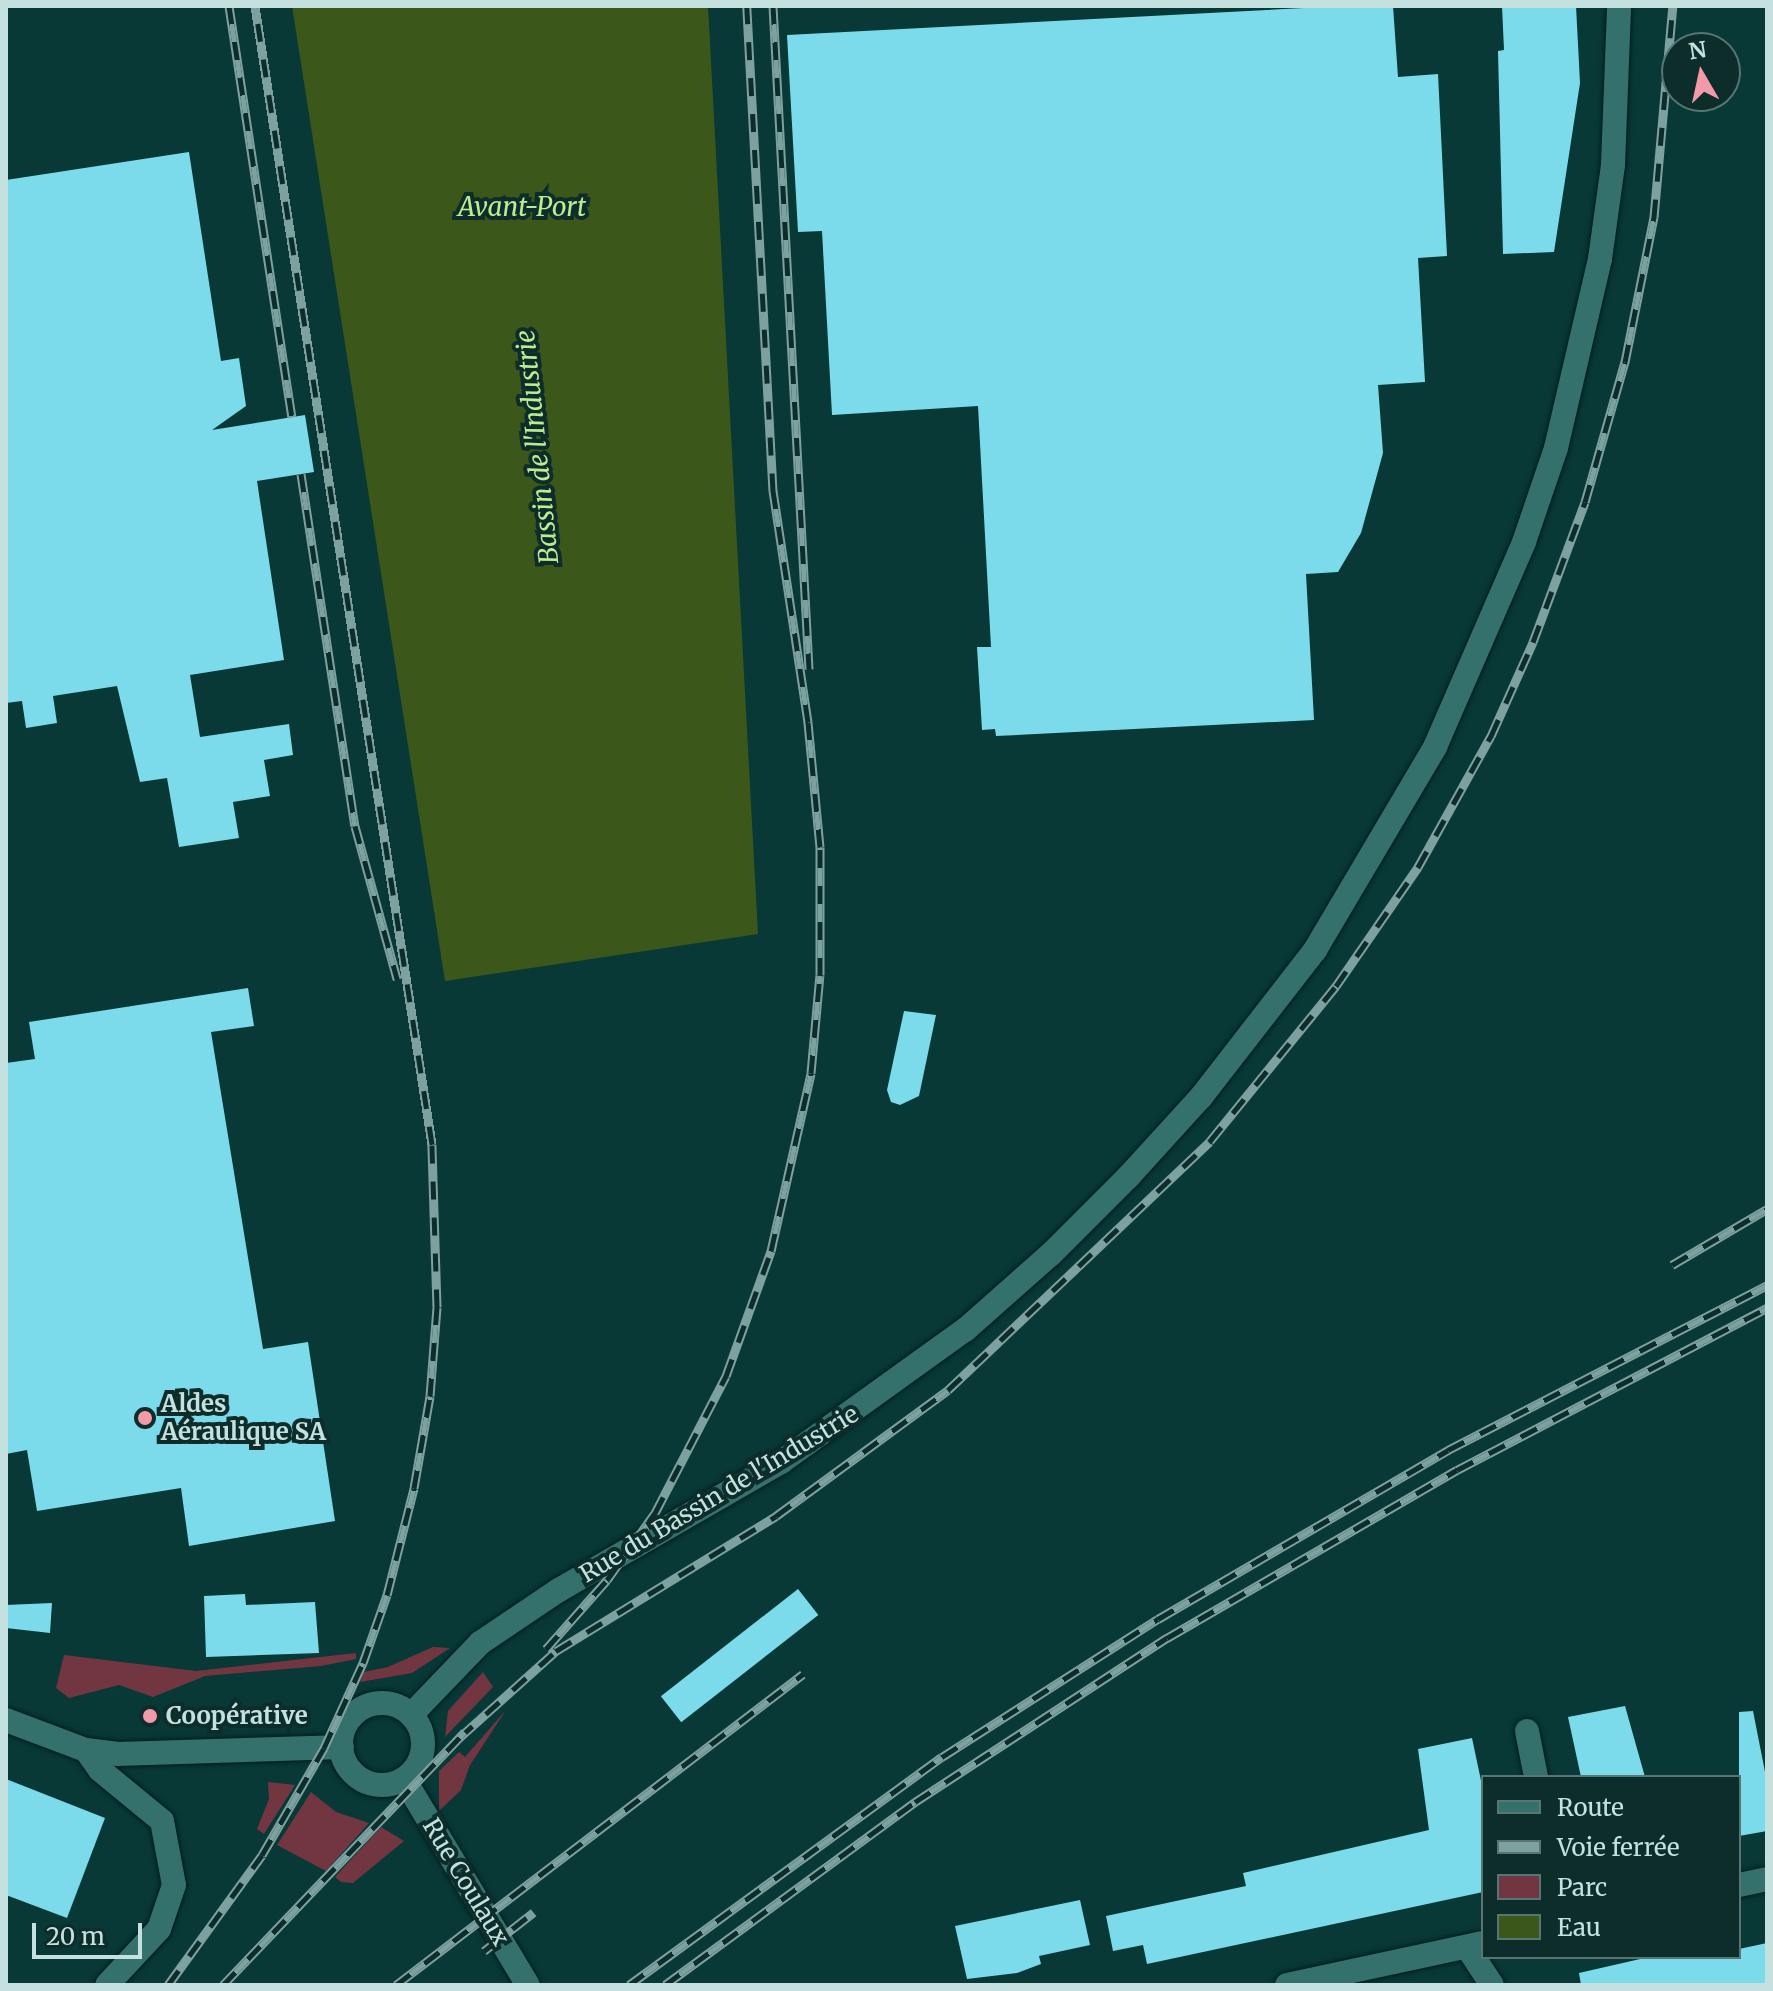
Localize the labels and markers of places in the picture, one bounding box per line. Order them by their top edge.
place label: Aldes Aéraulique SA [161,1390,326,1446]
marker: Aldes Aéraulique SA [136,1409,154,1427]
place label: Coopérative [166,1702,308,1730]
marker: Coopérative [141,1707,159,1725]

